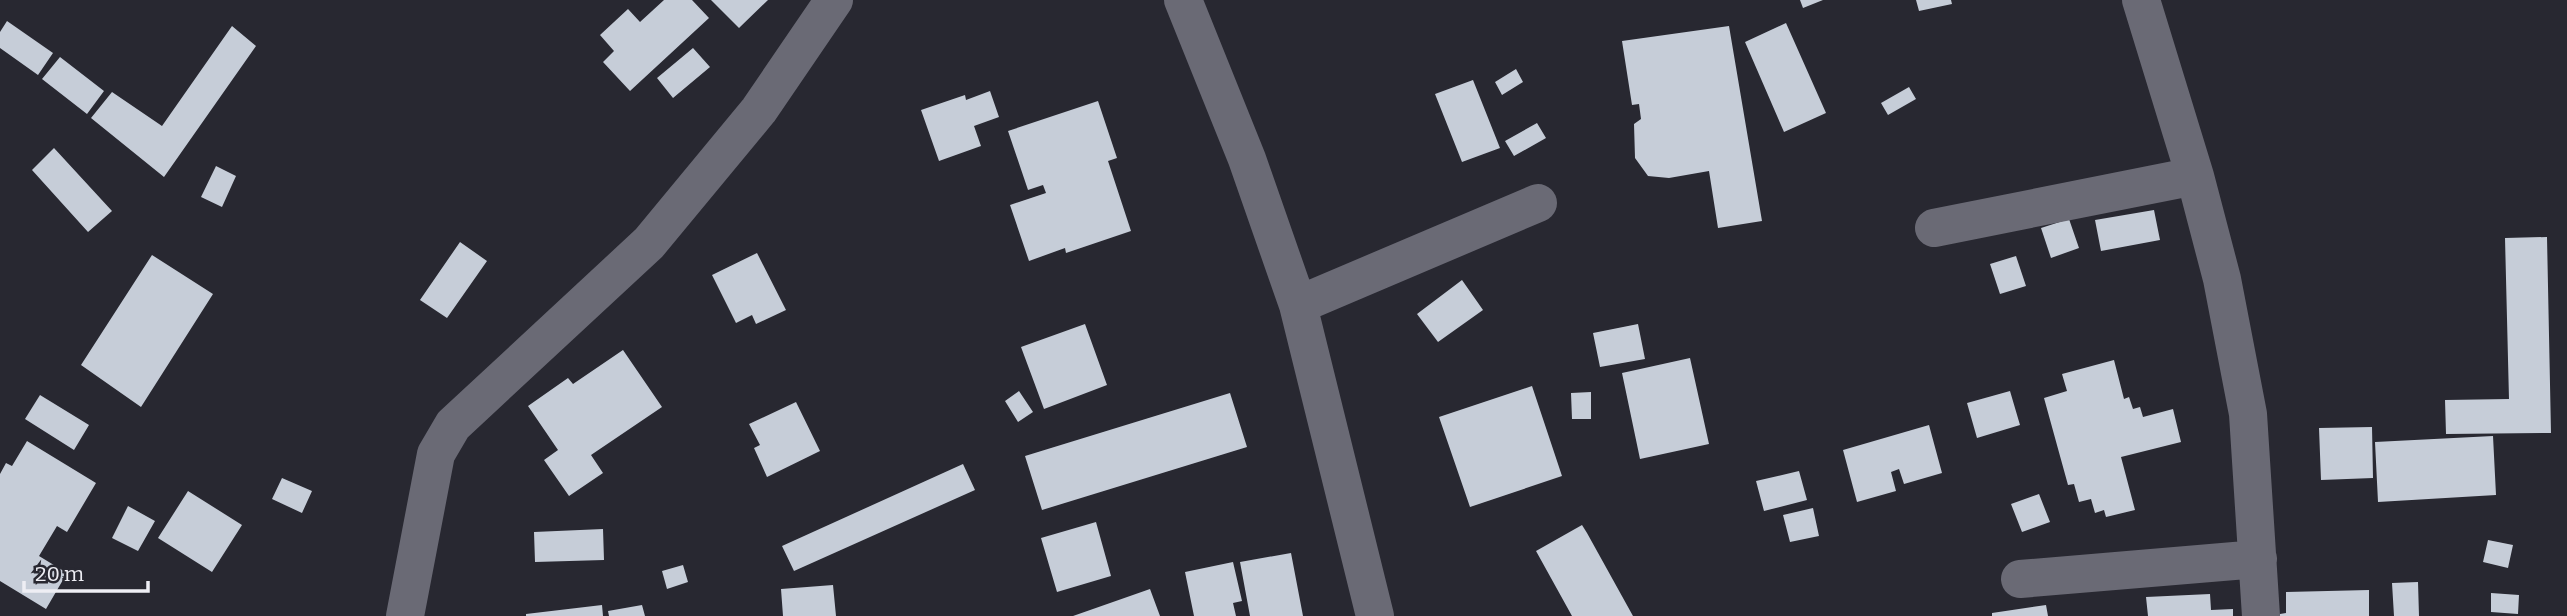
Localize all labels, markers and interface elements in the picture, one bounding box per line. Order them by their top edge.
scale bar [24,550,149,594]
text: 20 m [35,561,84,587]

